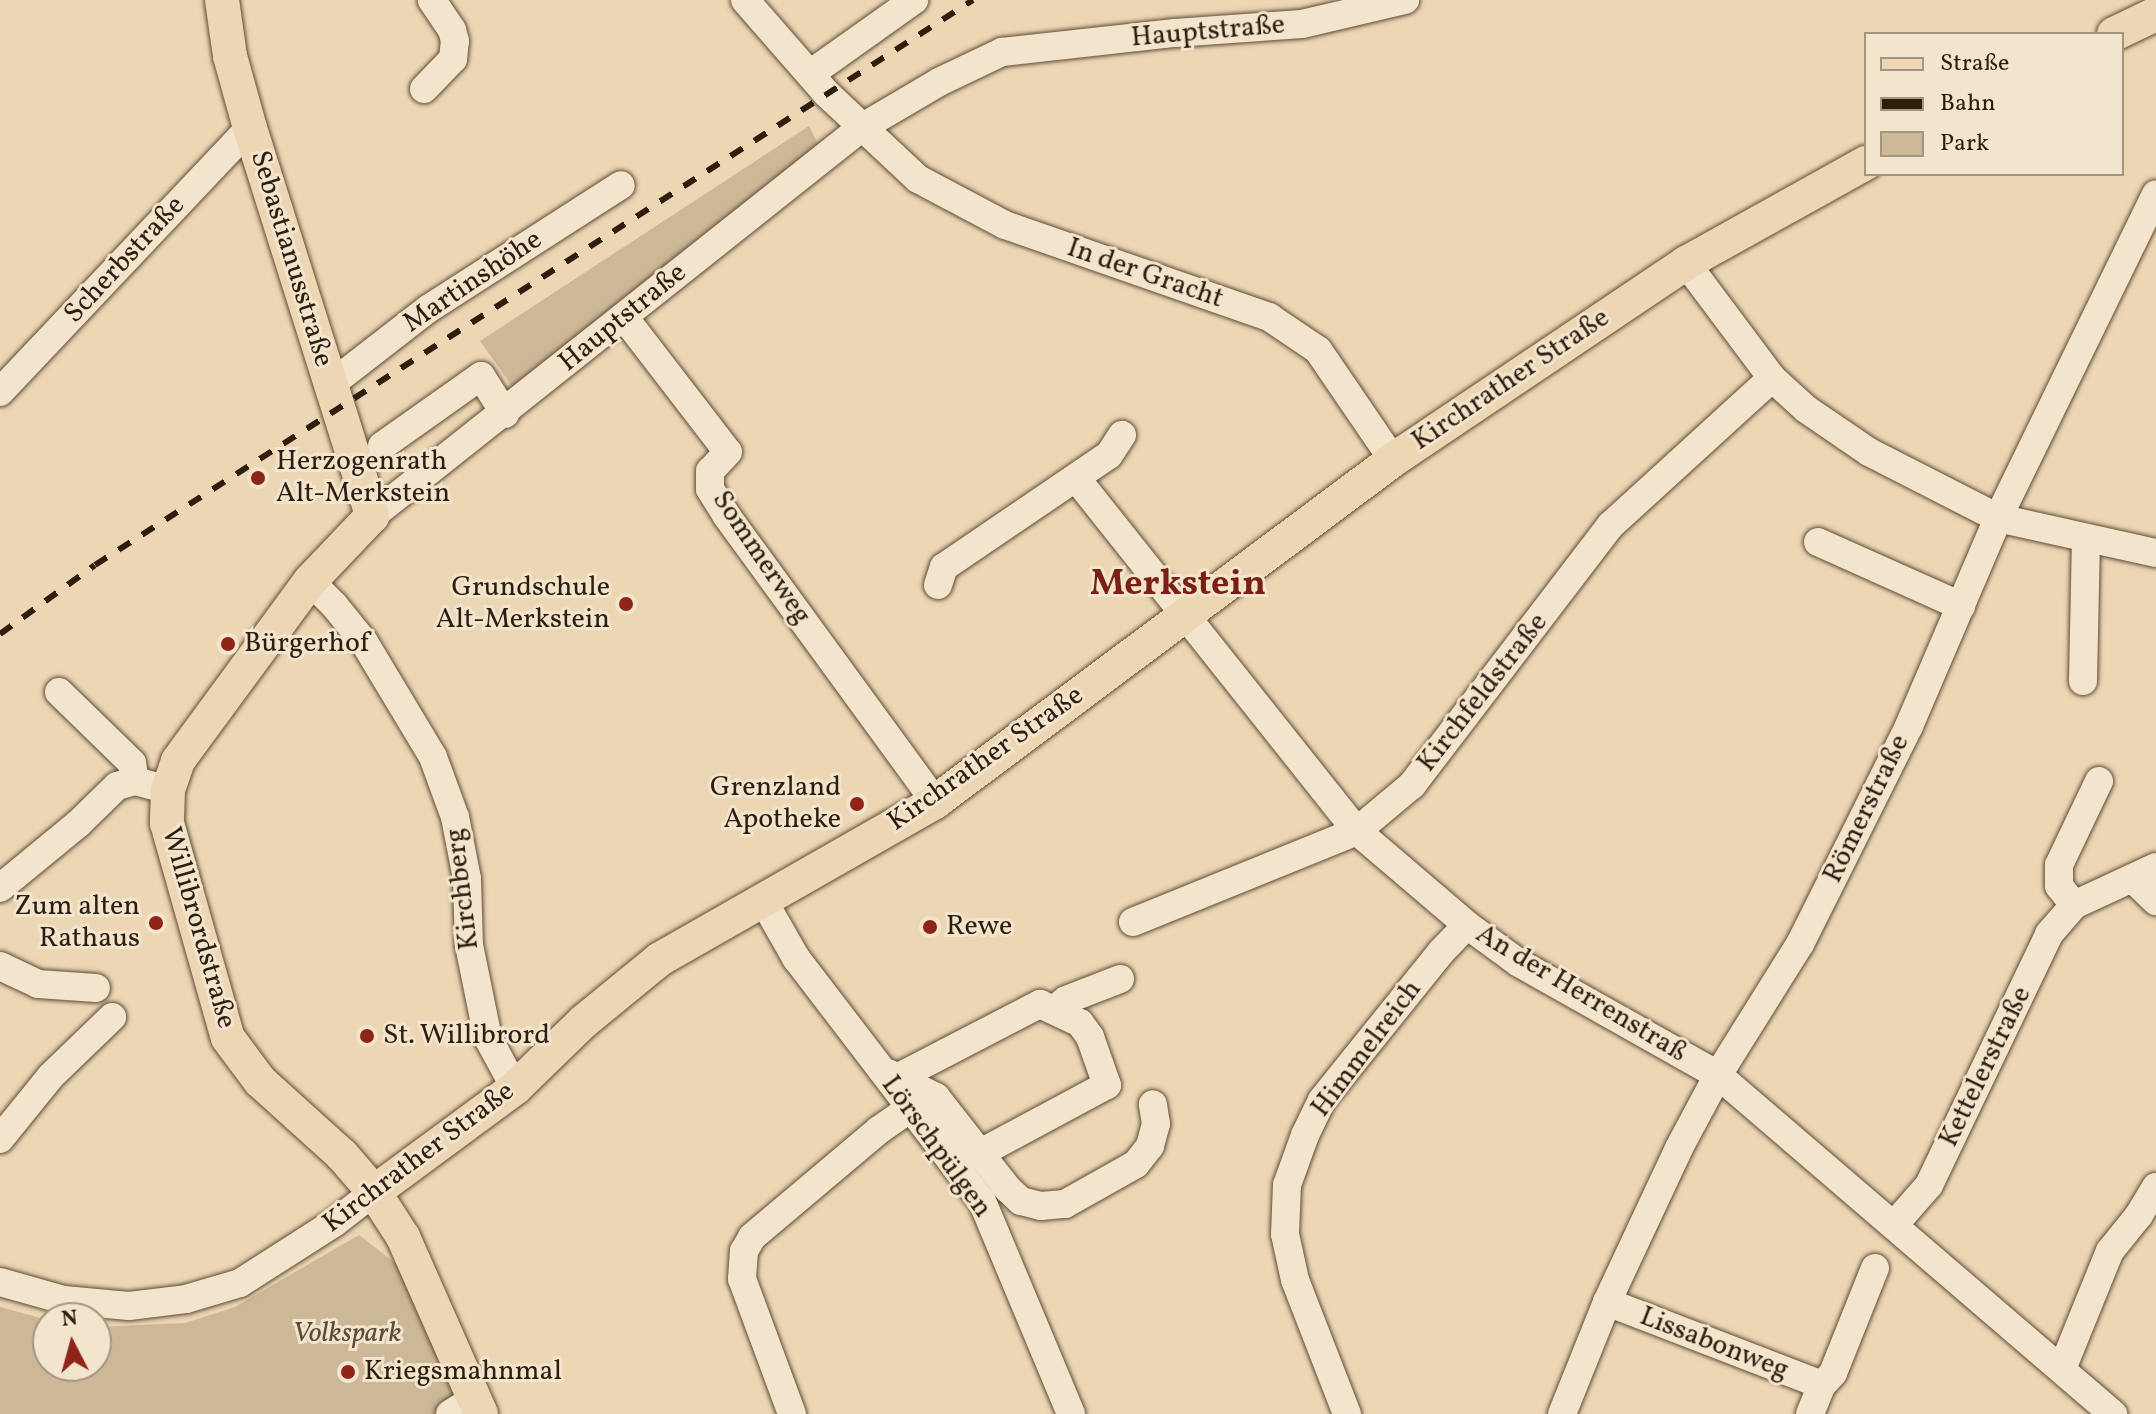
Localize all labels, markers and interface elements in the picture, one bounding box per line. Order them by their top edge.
street label: Hauptstraße [1130,9,1286,55]
legend [1864,32,2124,176]
text: Straße [1940,47,2009,81]
text: Bahn [1940,87,1996,121]
text: Park [1940,127,1989,161]
street label: Sebastianusstraße [242,147,340,371]
street label: Scherbstraße [58,189,192,331]
street label: Martinshöhe [397,223,549,341]
street label: In der Gracht [1062,232,1228,316]
street label: Hauptstraße [553,256,693,380]
street label: Kirchrather Straße [1406,301,1616,459]
place label: Herzogenrath Alt-Merkstein [276,445,450,511]
marker: Herzogenrath Alt-Merkstein [247,467,269,489]
street label: Sommerweg [704,485,818,631]
district label: Merkstein [1090,564,1266,608]
place label: Grundschule Alt-Merkstein [436,571,610,637]
marker: Grundschule Alt-Merkstein [617,595,635,613]
street label: Kirchfeldstraße [1411,607,1555,779]
place label: Bürgerhof [244,627,369,661]
marker: Bürgerhof [219,635,237,653]
street label: Kirchrather Straße [882,679,1090,839]
street label: Römerstraße [1817,729,1917,889]
place label: Grenzland Apotheke [710,771,841,837]
marker: Grenzland Apotheke [848,795,866,813]
street label: Willibrordstraße [153,823,243,1033]
street label: Kirchberg [439,826,487,952]
place label: Zum alten Rathaus [14,890,140,956]
place label: Rewe [946,910,1012,944]
marker: Zum alten Rathaus [147,914,165,932]
marker: Rewe [921,918,939,936]
street label: An der Herrenstraß [1469,918,1693,1070]
street label: Himmelreich [1305,974,1429,1124]
street label: Kettelerstraße [1933,981,2039,1153]
place label: St. Willibrord [383,1019,551,1053]
marker: St. Willibrord [358,1027,376,1045]
street label: Lörschpülgen [873,1069,999,1225]
street label: Kirchrather Straße [317,1075,521,1241]
street label: Lissabonweg [1635,1300,1793,1388]
north arrow [32,1302,112,1382]
text: N [60,1303,79,1336]
park label: Volkspark [292,1317,402,1351]
place label: Kriegsmahnmal [364,1355,562,1389]
marker: Kriegsmahnmal [339,1363,357,1381]

